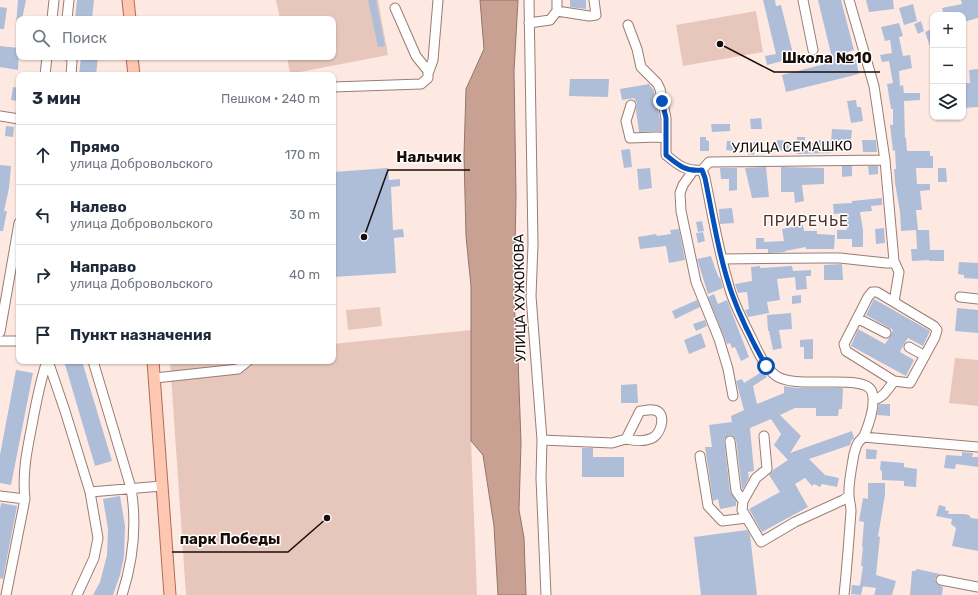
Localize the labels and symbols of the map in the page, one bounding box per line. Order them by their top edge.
callout: Школа №10 [774,45,880,72]
text: Школа №10 [782,49,872,67]
route end [653,92,671,110]
street label: УЛИЦА СЕМАШКО [731,137,853,157]
callout: Нальчик [388,143,470,170]
text: Нальчик [396,148,462,166]
district label: ПРИРЕЧЬЕ [763,212,849,230]
street label: УЛИЦА ХУЖОКОВА [510,233,530,362]
route start [757,357,775,375]
callout: парк Победы [172,525,288,552]
text: парк Победы [180,530,280,548]

